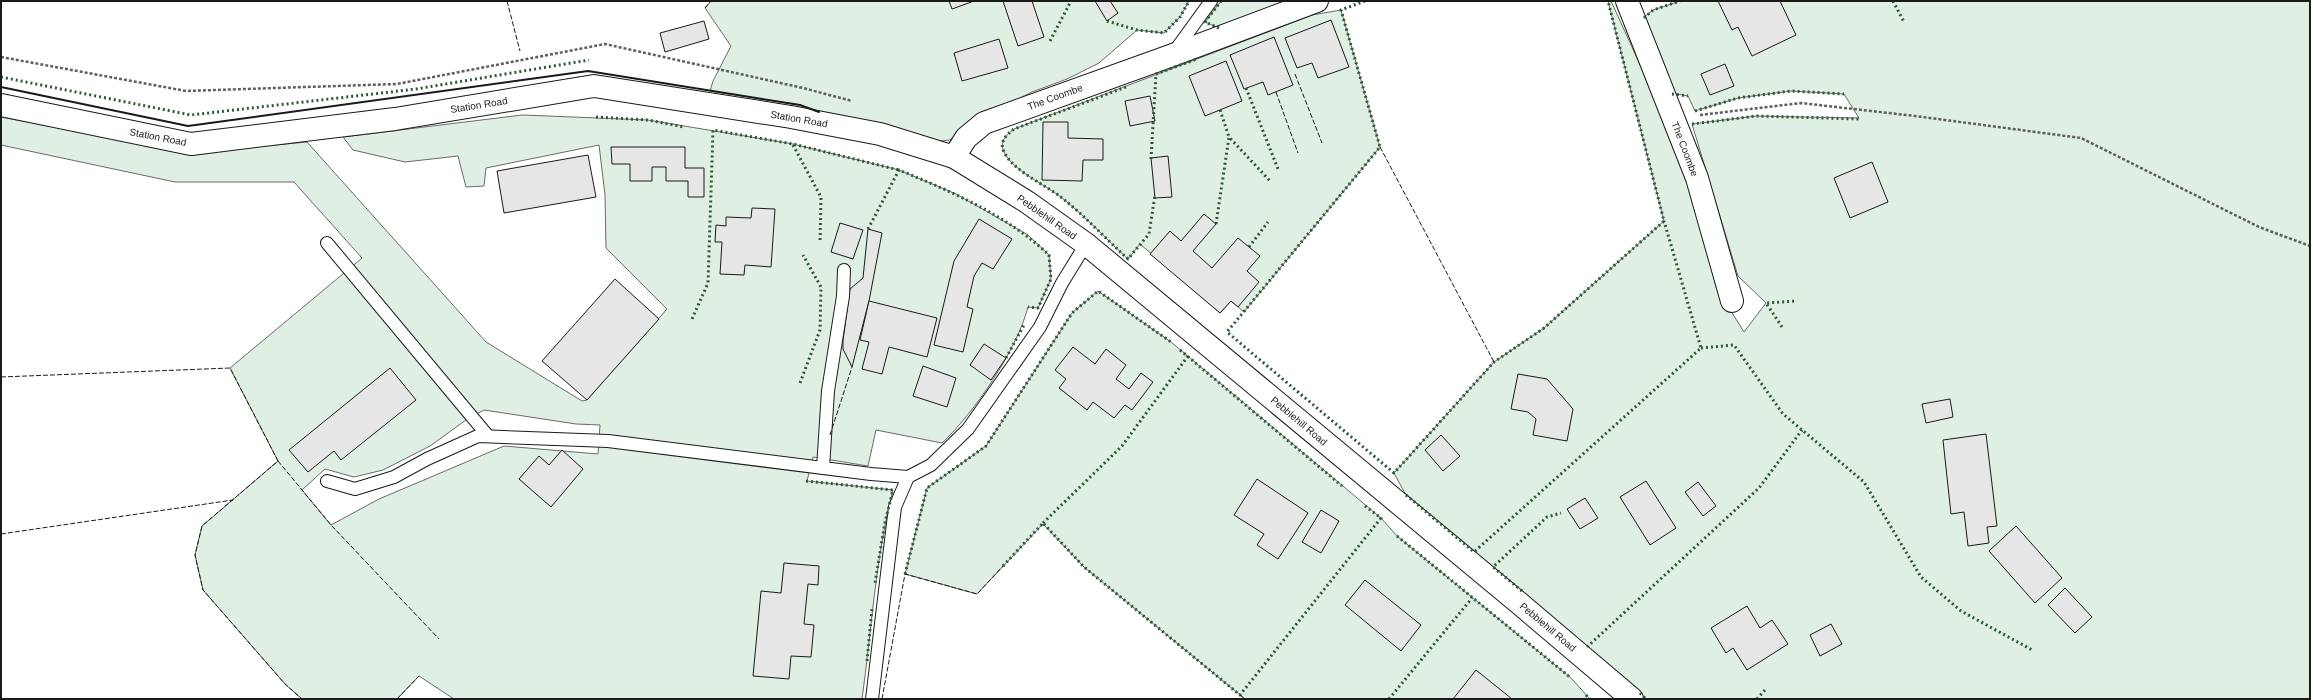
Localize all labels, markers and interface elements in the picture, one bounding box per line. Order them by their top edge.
street label: The Coombe [1026,82,1084,112]
street label: Station Road [450,95,508,115]
street label: Station Road [770,109,828,129]
street label: The Coombe [1670,120,1701,178]
street label: Station Road [129,126,187,148]
street label: Pebblehill Road [1015,192,1079,242]
street label: Pebblehill Road [1269,394,1329,448]
street label: Pebblehill Road [1518,600,1578,654]

